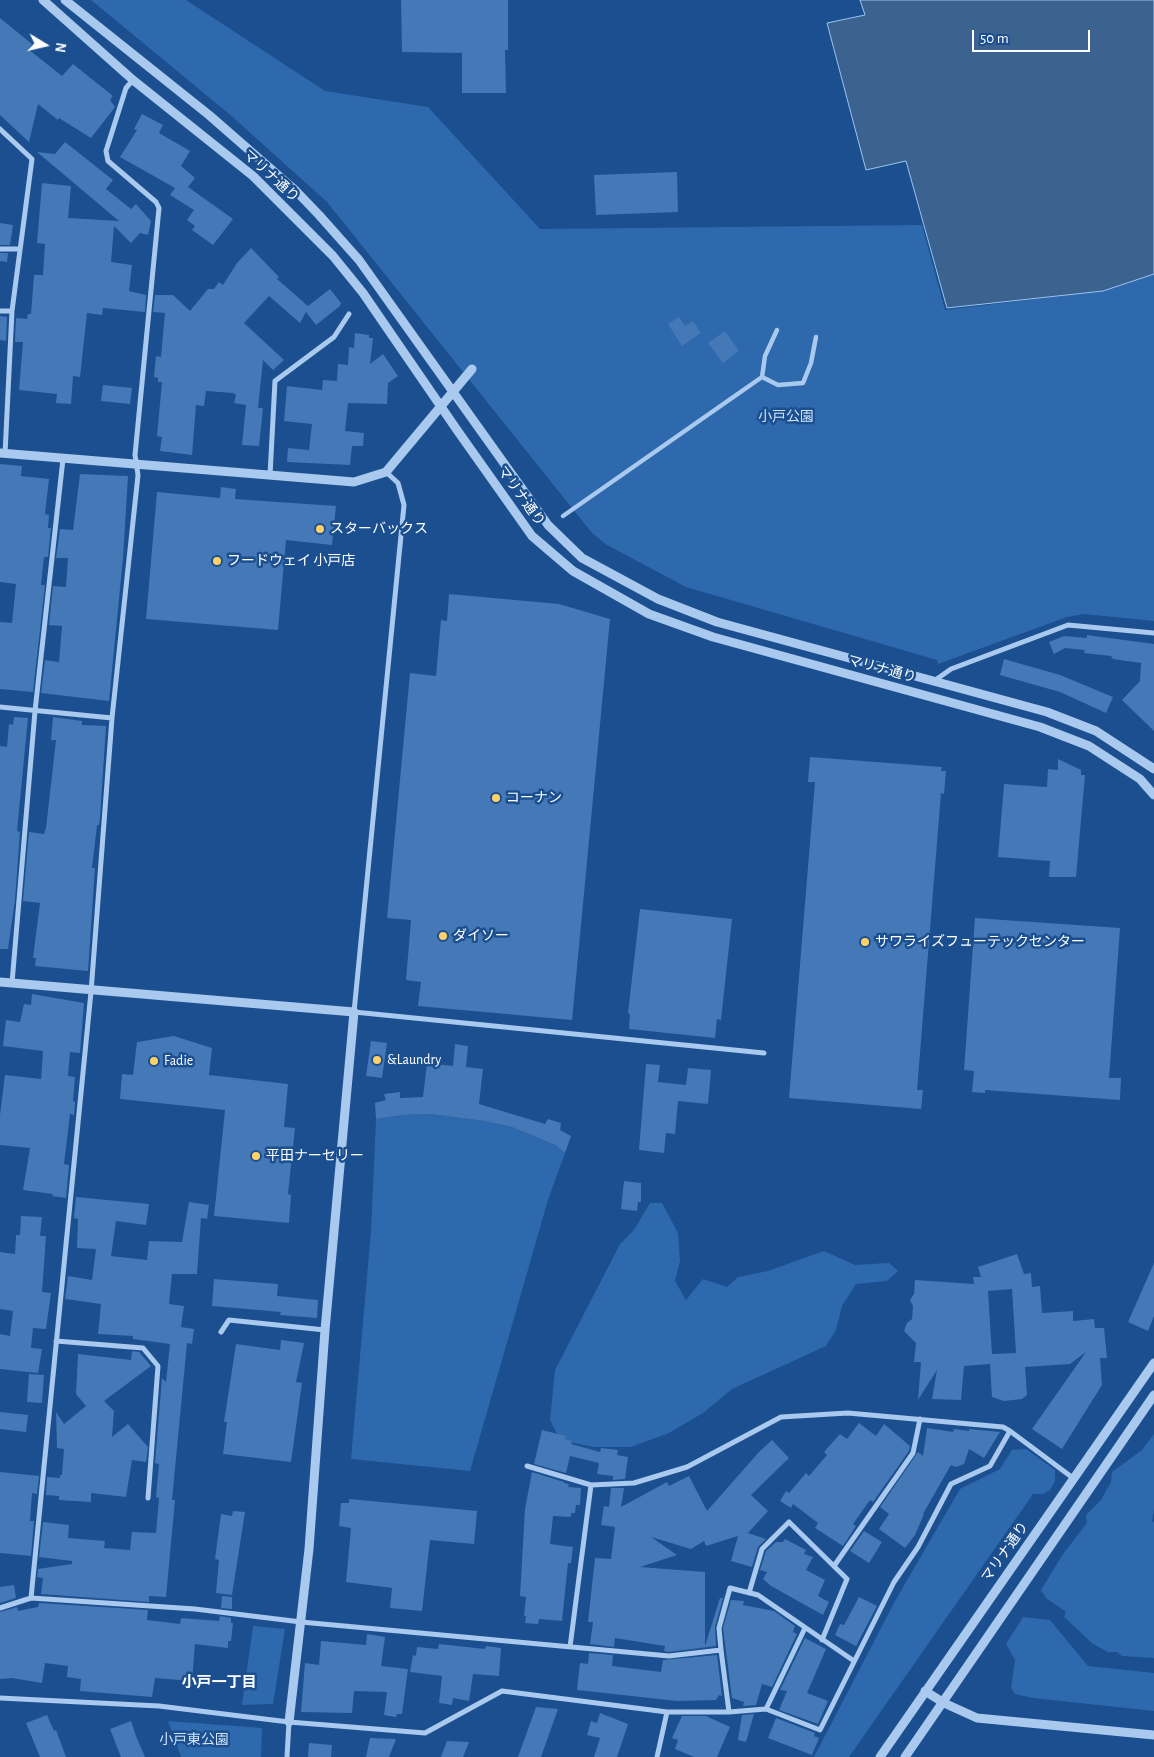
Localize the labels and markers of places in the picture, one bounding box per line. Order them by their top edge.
place label: スターバックス [330,521,428,537]
marker: スターバックス [314,523,326,535]
place label: フードウェイ 小戸店 [227,553,355,569]
marker: フードウェイ 小戸店 [211,555,223,567]
place label: コーナン [506,790,562,806]
marker: コーナン [490,792,502,804]
place label: ダイソー [453,928,509,944]
marker: ダイソー [437,930,449,942]
place label: サワライズフューテックセンター [875,934,1085,950]
marker: サワライズフューテックセンター [859,936,871,948]
place label: &Laundry [387,1052,441,1068]
place label: Fadie [164,1053,193,1069]
marker: &Laundry [371,1054,383,1066]
marker: Fadie [148,1055,160,1067]
place label: 平田ナーセリー [266,1148,364,1164]
marker: 平田ナーセリー [250,1150,262,1162]

